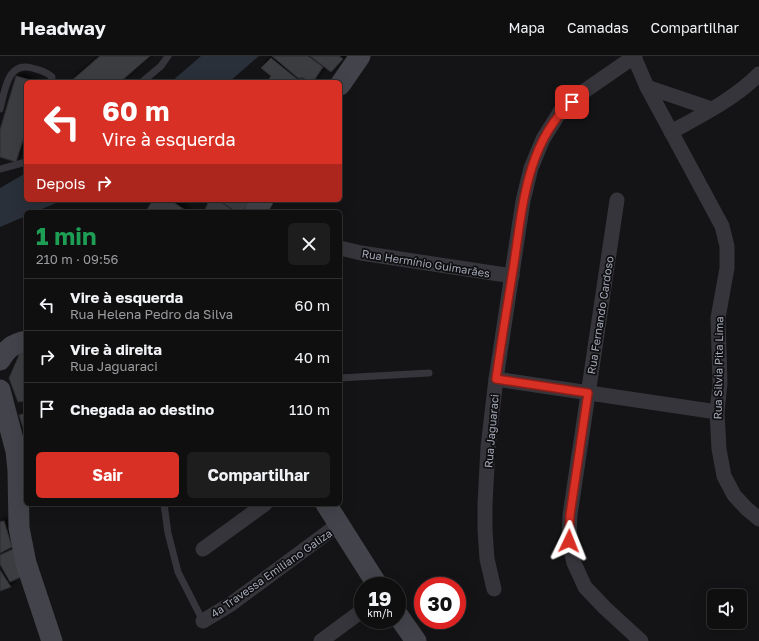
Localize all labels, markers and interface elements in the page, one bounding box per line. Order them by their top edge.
text: Headway [20,16,106,39]
text: Mapa [508,19,545,36]
text: Camadas [567,19,629,36]
text: Compartilhar [651,19,739,36]
pin [555,85,589,119]
icon: arrive [561,91,583,113]
text: 60 m [102,94,169,127]
icon: left [36,96,88,148]
text: Vire à esquerda [102,128,236,150]
icon: right [93,172,115,194]
text: Depois [36,174,85,192]
text: 1 min [36,221,96,250]
button: close [288,223,330,265]
street label: Rua Hermínio Guimarães [361,246,491,280]
text: 210 m · 09:56 [36,251,118,267]
street label: Rua Fernando Cardoso [584,255,616,375]
text: Vire à esquerda [70,288,183,306]
icon: left [36,294,58,316]
text: 60 m [295,296,330,314]
text: Rua Helena Pedro da Silva [70,306,233,322]
street label: Rua Silvia Pita Lima [711,316,725,420]
text: Vire à direita [70,340,162,358]
icon: right [36,346,58,368]
text: 40 m [295,348,330,366]
text: Rua Jaguaraci [70,358,158,374]
street label: Rua Jaguaraci [481,393,501,469]
icon: arrive [36,398,58,420]
text: Chegada ao destino [70,400,214,418]
text: 110 m [289,400,330,418]
button: Sair [36,452,179,498]
button: Compartilhar [187,452,330,498]
position arrow [548,520,590,562]
street label: 4ª Travessa Emiliano Galiza [208,526,334,620]
speed limit sign: 30 [414,577,466,629]
text: 19 [368,586,391,610]
map controls [707,589,747,629]
button: sound [707,589,747,629]
text: km/h [367,607,393,619]

